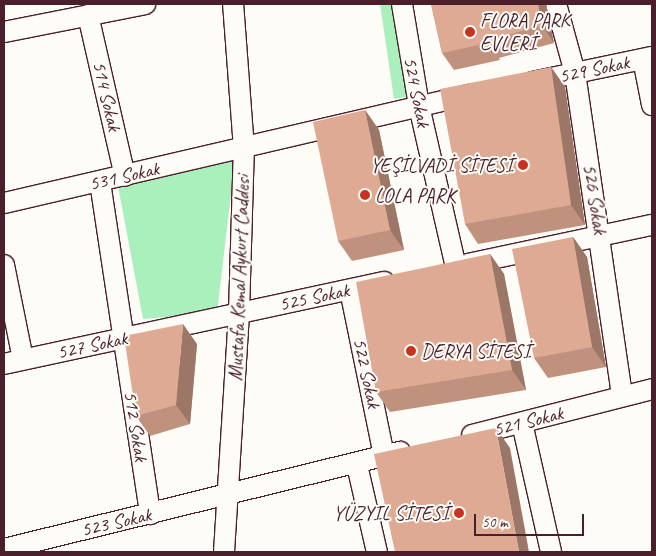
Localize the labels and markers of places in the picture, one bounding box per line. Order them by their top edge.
place label: FLORA PARK EVLERİ [480,9,570,56]
marker: FLORA PARK EVLERİ [464,26,476,38]
place label: YEŞİLVADİ SİTESİ [370,153,513,177]
marker: YEŞİLVADİ SİTESİ [517,159,529,171]
place label: LOLA PARK [375,183,454,207]
marker: LOLA PARK [359,189,371,201]
place label: DERYA SİTESİ [421,339,530,363]
marker: DERYA SİTESİ [405,345,417,357]
place label: YÜZYIL SİTESİ [333,501,449,525]
marker: YÜZYIL SİTESİ [453,507,465,519]

